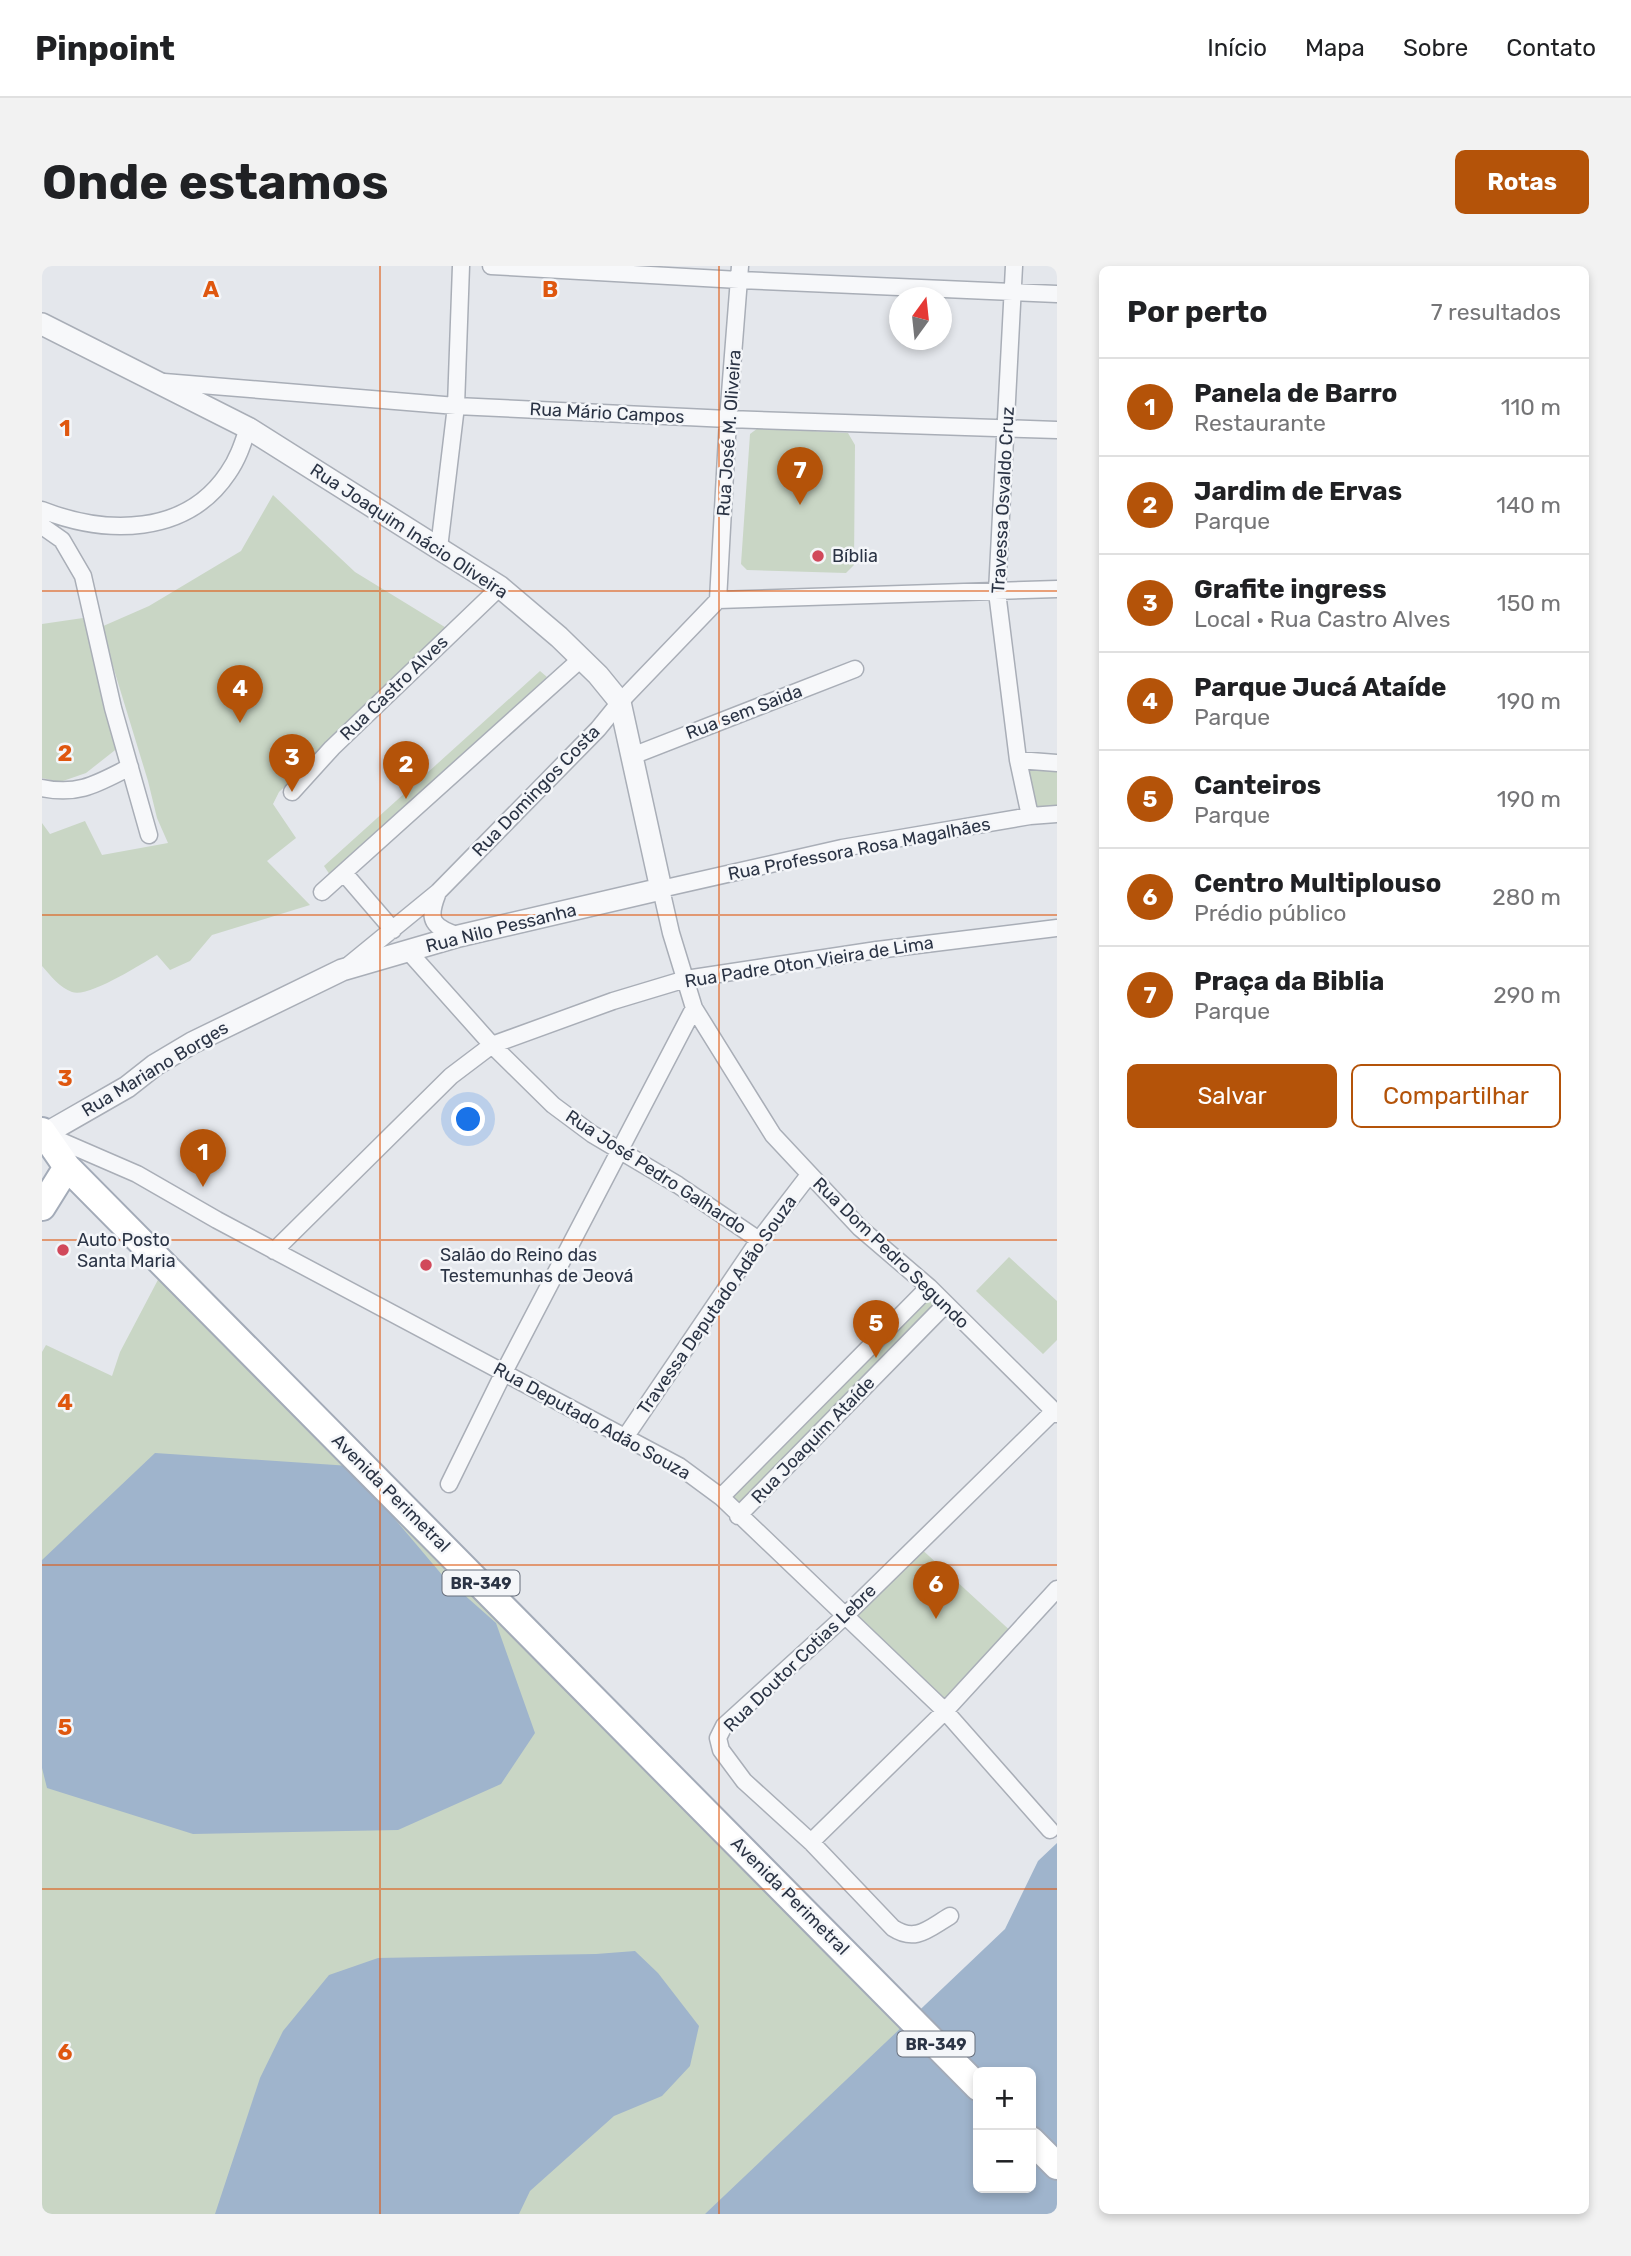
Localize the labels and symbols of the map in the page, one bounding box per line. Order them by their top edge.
text: A [203,275,220,303]
text: B [542,275,558,303]
north arrow [889,287,952,350]
street label: Rua José M. Oliveira [712,349,746,517]
street label: Rua Mário Campos [529,398,685,428]
street label: Travessa Osvaldo Cruz [987,406,1019,594]
text: 1 [59,414,71,442]
pin: 7 [777,447,823,505]
street label: Rua Joaquim Inácio Oliveira [306,459,512,603]
place label: Bíblia [832,545,878,567]
marker: Bíblia [810,548,826,564]
street label: Rua Castro Alves [336,631,452,745]
pin: 4 [217,665,263,723]
street label: Rua sem Saida [683,680,805,744]
street label: Rua Domingos Costa [468,721,604,861]
pin: 3 [269,734,315,792]
text: 2 [58,739,72,767]
pin: 2 [383,741,429,799]
street label: Rua Professora Rosa Magalhães [726,813,992,885]
street label: Rua Nilo Pessanha [423,899,579,957]
street label: Rua Padre Oton Vieira de Lima [683,931,935,993]
street label: Rua Mariano Borges [78,1017,232,1121]
text: 3 [57,1064,73,1092]
your location [451,1102,485,1136]
street label: Rua José Pedro Galhardo [561,1105,751,1239]
pin: 1 [180,1129,226,1187]
street label: Rua Dom Pedro Segundo [808,1173,974,1333]
street label: Travessa Deputado Adão Souza [633,1191,801,1419]
place label: Auto Posto Santa Maria [77,1229,176,1272]
marker: Auto Posto Santa Maria [55,1242,71,1258]
place label: Salão do Reino das Testemunhas de Jeová [440,1244,634,1287]
marker: Salão do Reino das Testemunhas de Jeová [418,1257,434,1273]
pin: 5 [853,1300,899,1358]
street label: Rua Deputado Adão Souza [490,1358,694,1484]
street label: Rua Joaquim Ataíde [747,1372,879,1508]
text: 4 [57,1388,73,1416]
street label: Avenida Perimetral [327,1429,455,1557]
pin: 6 [913,1561,959,1619]
road number: BR-349 [442,1570,520,1596]
street label: Rua Doutor Cotias Lebre [719,1579,881,1737]
text: 5 [58,1713,73,1741]
street label: Avenida Perimetral [726,1832,854,1960]
road number: BR-349 [898,2032,974,2056]
text: 6 [58,2038,73,2066]

